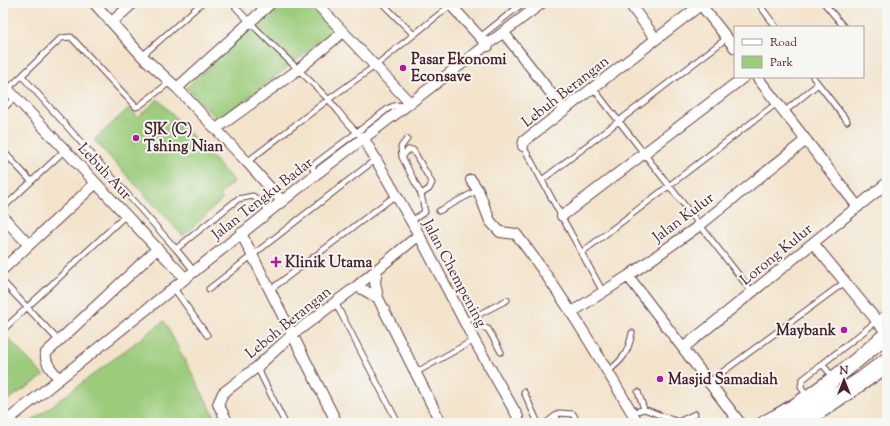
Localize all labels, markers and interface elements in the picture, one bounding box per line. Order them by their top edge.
legend [734,26,864,78]
text: Road [770,34,797,52]
place label: Pasar Ekonomi Econsave [411,50,507,88]
street label: Lebuh Berangan [518,51,614,133]
text: Park [770,54,793,72]
marker: Pasar Ekonomi Econsave [398,63,408,73]
place label: SJK (C) Tshing Nian [144,120,223,158]
marker: SJK (C) Tshing Nian [131,133,141,143]
street label: Lebuh Aur [72,139,136,205]
street label: Jalan Tengku Badar [207,153,318,246]
street label: Jalan Kulur [648,188,719,249]
street label: Jalan Chempening [416,215,491,331]
street label: Lorong Kulur [736,219,818,291]
place label: Klinik Utama [285,253,372,274]
marker: Klinik Utama [270,256,282,268]
street label: Leboh Berangan [242,282,336,364]
place label: Maybank [776,321,837,342]
marker: Maybank [839,325,849,335]
north arrow [824,360,864,400]
text: N [839,363,849,379]
place label: Masjid Samadiah [668,370,778,391]
marker: Masjid Samadiah [655,374,665,384]

